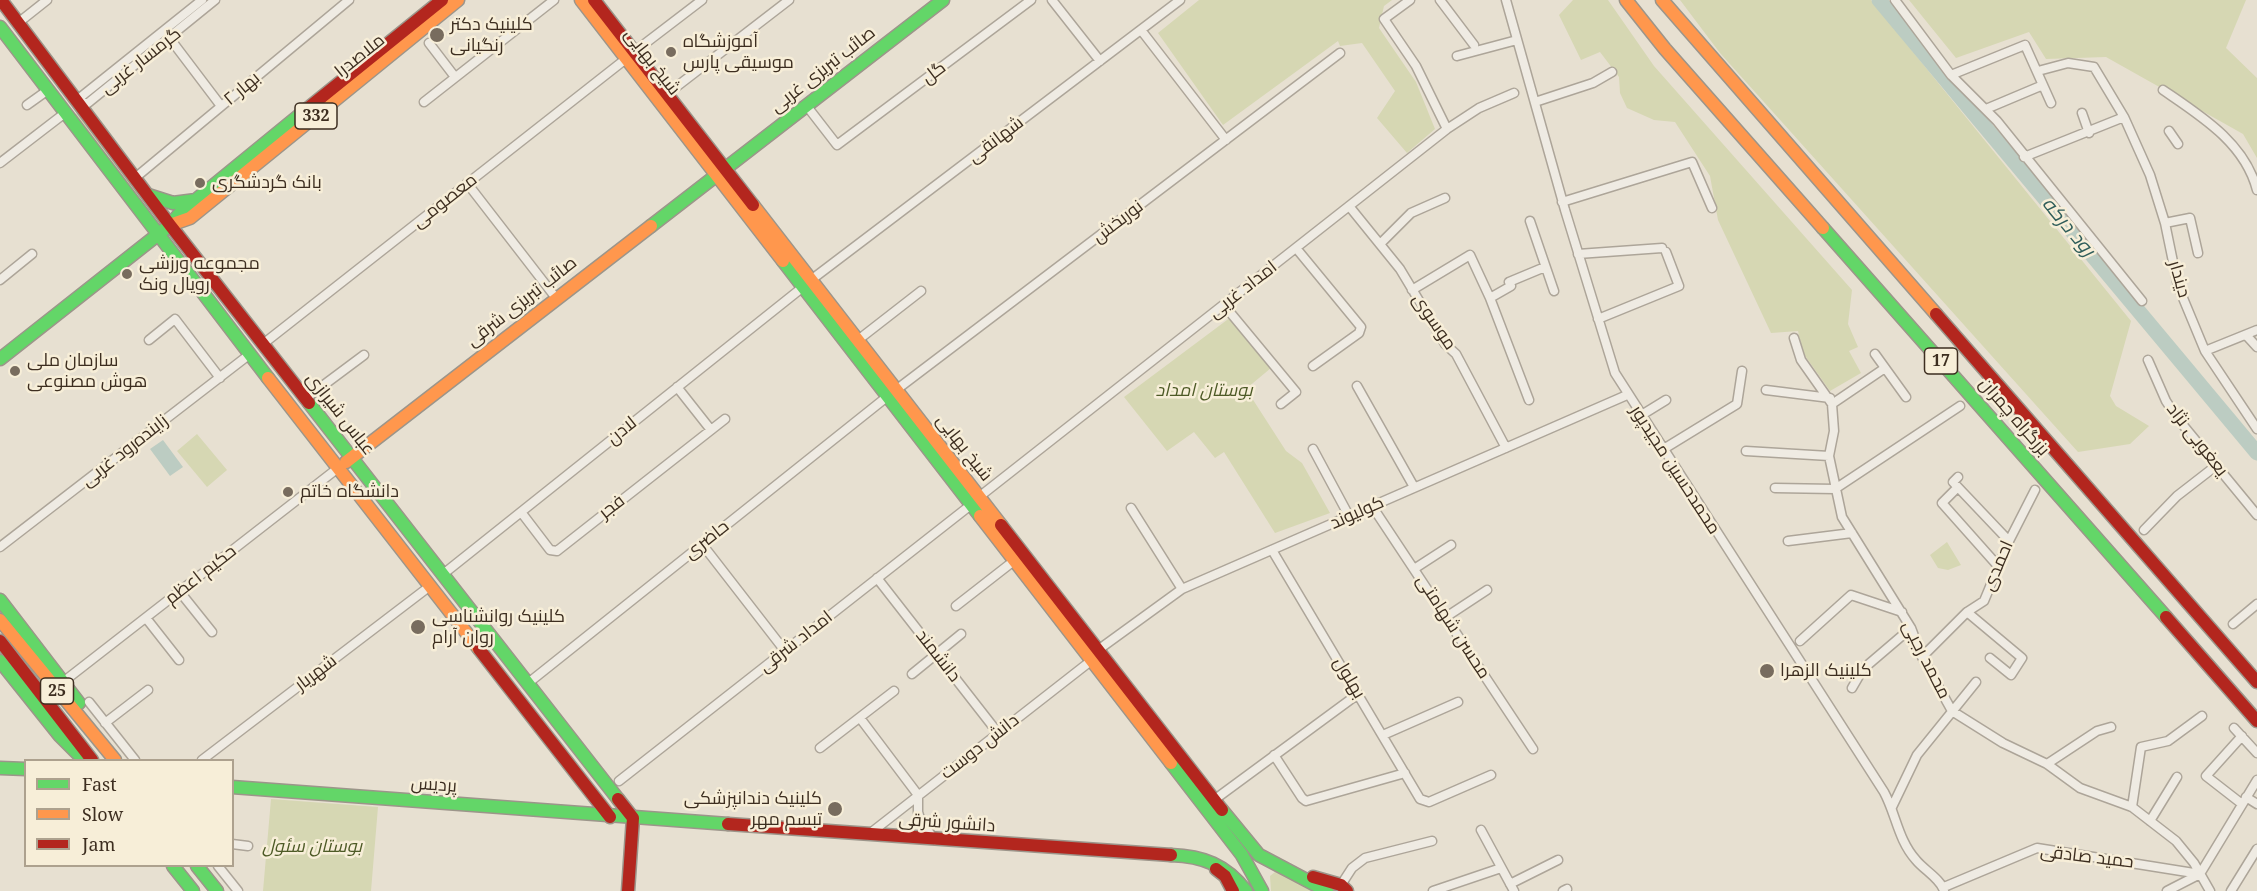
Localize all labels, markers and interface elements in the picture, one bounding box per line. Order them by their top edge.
place label: کلینیک دکتر رنگیانی [450,14,533,57]
street label: صائب تبریزی غربی [766,22,880,118]
street label: گرمسار غربی [96,23,186,99]
street label: شیخ بهایی [619,24,685,100]
marker: کلینیک دکتر رنگیانی [428,26,446,44]
street label: ملاصدرا [331,29,389,83]
place label: آموزشگاه موسیقی پارس [683,31,794,74]
marker: آموزشگاه موسیقی پارس [664,45,678,59]
street label: گل [918,57,950,89]
street label: بهار ۲ [219,68,265,110]
road number: 332 [295,103,337,129]
street label: شهانقی [964,112,1028,168]
street label: معصومی [408,169,482,233]
place label: بانک گردشگری [212,172,322,194]
marker: بانک گردشگری [193,176,207,190]
water label: رود درکه [2036,192,2100,262]
street label: نوربخش [1088,196,1148,248]
street label: صائب تبریزی شرقی [463,252,581,352]
place label: مجموعه ورزشی رویال ونک [139,253,260,296]
street label: امداد غربی [1204,257,1282,323]
street label: دیندار [2163,258,2195,300]
marker: مجموعه ورزشی رویال ونک [120,267,134,281]
street label: موسوی [1407,290,1461,354]
road number: 17 [1924,348,1958,374]
place label: سازمان ملی هوش مصنوعی [27,350,147,392]
marker: سازمان ملی هوش مصنوعی [8,364,22,378]
street label: عباس شیرازی [301,368,379,460]
street label: بزرگراه چمران [1974,373,2054,461]
park label: بوستان امداد [1156,380,1252,402]
street label: یعغوبی نژاد [2162,399,2232,481]
street label: محمدحسین مجیدپور [1625,401,1725,539]
street label: زاینده‌رود غربی [77,410,173,492]
street label: شیخ بهایی [931,410,997,486]
street label: لادن [603,412,641,450]
place label: دانشگاه خاتم [300,481,399,503]
marker: دانشگاه خاتم [281,485,295,499]
street label: فجر [595,490,629,524]
street label: کولیوند [1327,492,1387,534]
street label: حاضری [680,516,734,564]
street label: احمدی [1978,538,2018,594]
street label: حکیم اعظم [161,540,241,610]
street label: محسن شهامتی [1411,571,1495,683]
place label: کلینیک روانشناسی روان آرام [432,606,565,648]
street label: امداد شرقی [755,607,837,677]
street label: محمد رجبی [1897,617,1955,703]
marker: کلینیک روانشناسی روان آرام [409,618,427,636]
street label: دانشمند [911,625,965,687]
street label: شهریار [291,650,341,696]
street label: بهلول [1328,653,1370,703]
place label: کلینیک الزهرا [1780,660,1872,682]
marker: کلینیک الزهرا [1758,662,1776,680]
road number: 25 [40,678,74,704]
street label: دانش دوست [936,710,1024,784]
legend [24,759,234,867]
text: Fast [82,772,117,796]
street label: پردیس [410,773,458,797]
place label: کلینیک دندانپزشکی تبسم مهر [684,788,822,830]
marker: کلینیک دندانپزشکی تبسم مهر [826,800,844,818]
text: Slow [82,802,123,826]
street label: دانشور شرقی [898,809,996,837]
text: Jam [82,832,116,856]
park label: بوستان سئول [262,836,362,858]
street label: حمید صادقی [2039,841,2135,873]

